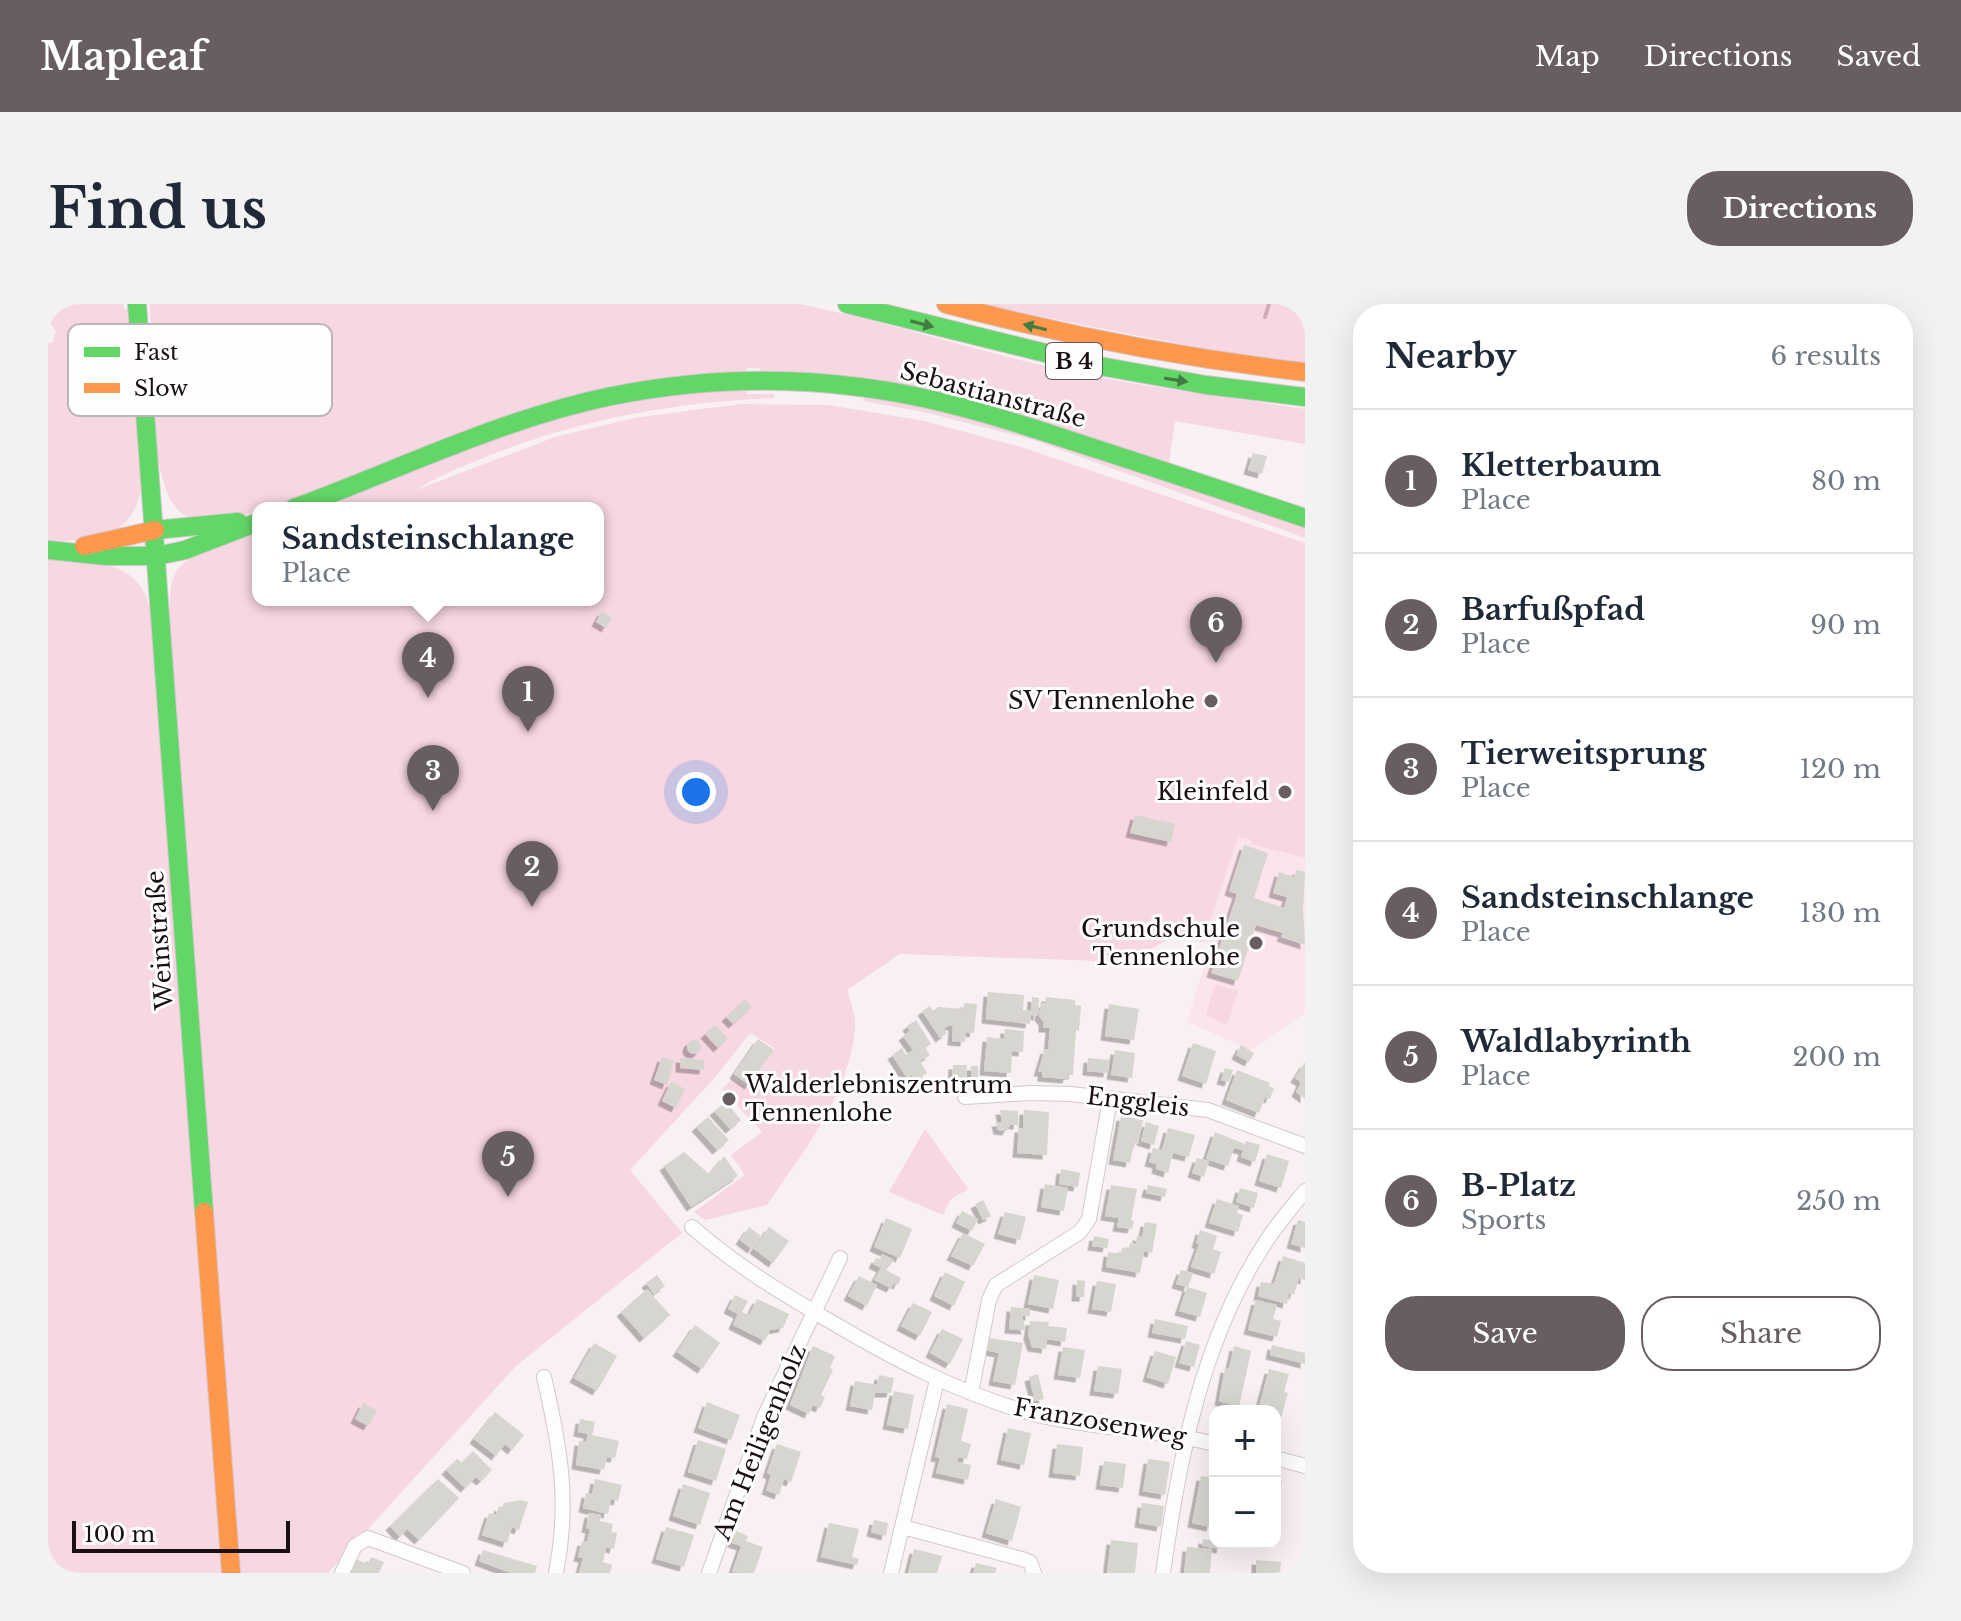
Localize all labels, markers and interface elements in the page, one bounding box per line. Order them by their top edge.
text: Mapleaf [40,33,206,80]
text: Map [1535,39,1600,74]
text: Directions [1644,39,1793,74]
text: Saved [1837,39,1921,74]
button: Directions [1687,171,1913,246]
text: Find us [48,174,267,243]
one-way arrow [910,318,935,330]
one-way arrow [1022,320,1047,332]
legend [68,324,332,416]
text: Nearby [1385,335,1517,377]
text: Fast [134,339,179,366]
text: 6 results [1770,340,1881,372]
road number: B 4 [1046,343,1102,379]
street label: Sebastianstraße [897,356,1089,433]
one-way arrow [1164,374,1189,386]
text: Slow [134,375,188,402]
text: Kletterbaum [1461,447,1661,484]
text: 1 [1405,465,1417,497]
text: 80 m [1811,465,1881,497]
text: Place [1461,484,1531,516]
popup [252,502,604,606]
text: Sandsteinschlange [281,520,575,557]
text: Place [281,557,351,589]
text: Barfußpfad [1461,591,1645,628]
pin: 6 [1190,597,1242,663]
text: 2 [1403,609,1419,641]
text: 90 m [1810,609,1881,641]
text: Place [1461,628,1531,660]
pin: 4 [402,632,454,698]
pin: 1 [502,666,554,732]
place label: SV Tennenlohe [1008,686,1195,715]
marker: SV Tennenlohe [1202,692,1220,710]
text: Tierweitsprung [1461,735,1706,772]
pin: 3 [407,745,459,811]
text: 3 [1403,753,1419,785]
text: 120 m [1799,753,1881,785]
your location [676,772,716,812]
text: Place [1461,772,1531,804]
place label: Kleinfeld [1157,777,1269,806]
marker: Kleinfeld [1276,783,1294,801]
pin: 2 [506,841,558,907]
street label: Weinstraße [140,869,179,1012]
text: Sandsteinschlange [1461,879,1754,916]
text: 4 [1402,897,1420,929]
text: 130 m [1799,897,1881,929]
place label: Grundschule Tennenlohe [1081,914,1240,971]
text: Place [1461,916,1531,948]
marker: Grundschule Tennenlohe [1247,934,1265,952]
text: Waldlabyrinth [1461,1023,1691,1060]
text: 5 [1403,1041,1419,1073]
text: 200 m [1792,1041,1881,1073]
text: Place [1461,1060,1531,1092]
place label: Walderlebniszentrum Tennenlohe [744,1070,1013,1127]
street label: Enggleis [1085,1081,1191,1122]
marker: Walderlebniszentrum Tennenlohe [720,1090,738,1108]
pin: 5 [482,1131,534,1197]
text: B-Platz [1461,1167,1576,1204]
text: 6 [1402,1185,1420,1217]
text: 250 m [1796,1185,1881,1217]
text: Sports [1461,1204,1546,1236]
button: Save [1385,1296,1625,1371]
button: Share [1641,1296,1881,1371]
street label: Am Heiligenholz [707,1340,812,1545]
street label: Franzosenweg [1011,1392,1189,1451]
map controls [1209,1405,1281,1549]
button: + [1209,1405,1281,1477]
button: − [1209,1477,1281,1549]
scale bar [72,1517,290,1553]
text: 100 m [84,1521,155,1548]

